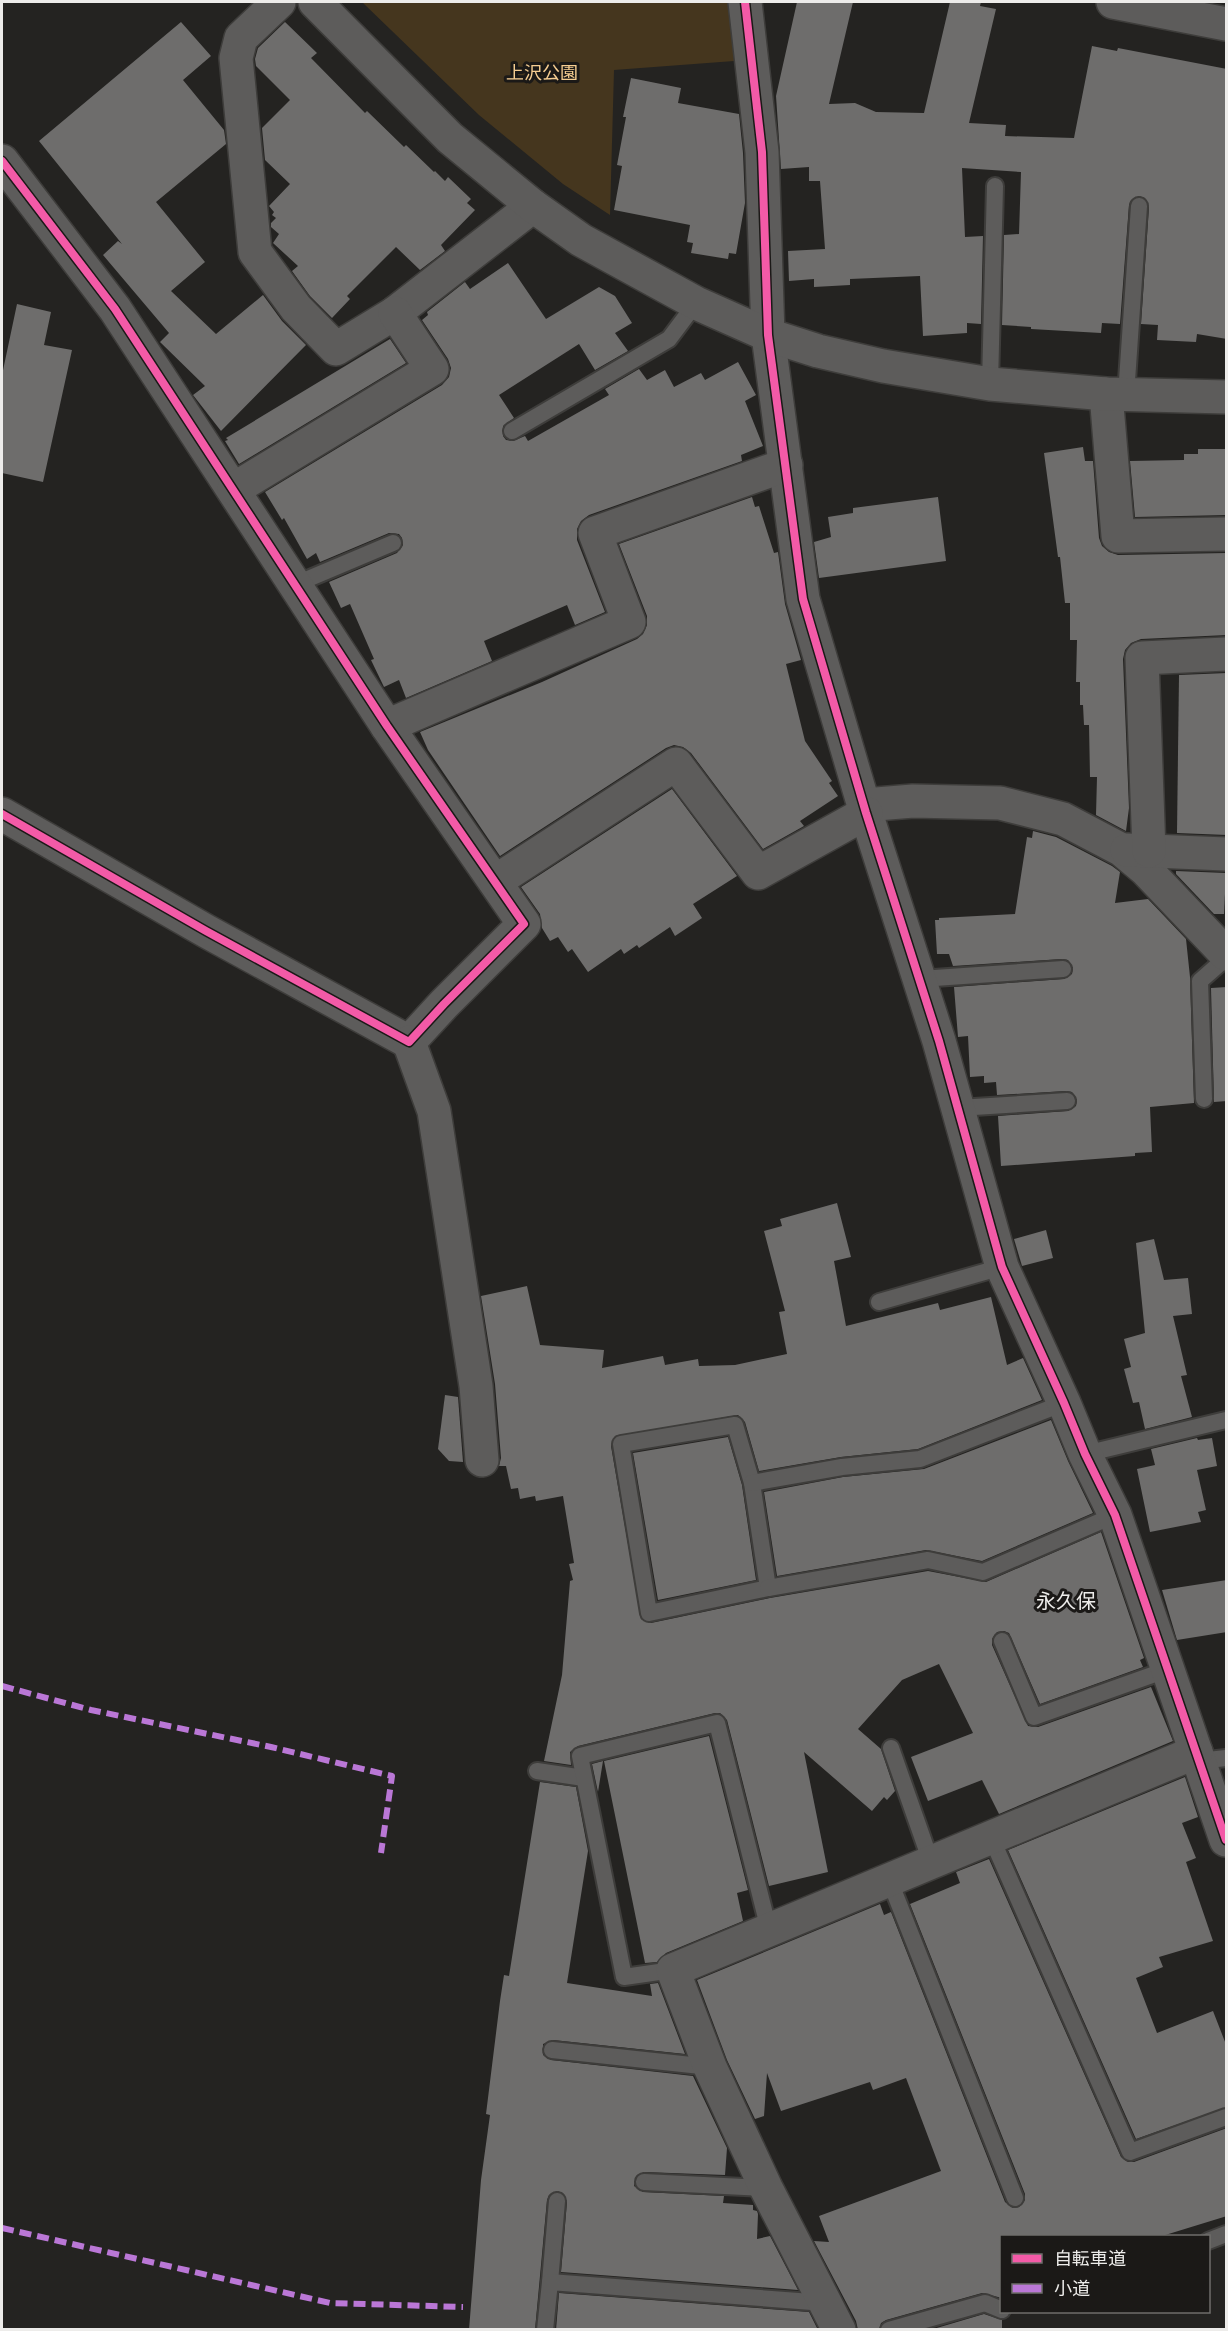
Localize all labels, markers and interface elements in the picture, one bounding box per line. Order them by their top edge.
park label: 上沢公園 [506,63,578,86]
district label: 永久保 [1036,1590,1096,1616]
legend [1000,2235,1210,2313]
text: 自転車道 [1054,2249,1126,2272]
text: 小道 [1054,2279,1090,2302]

